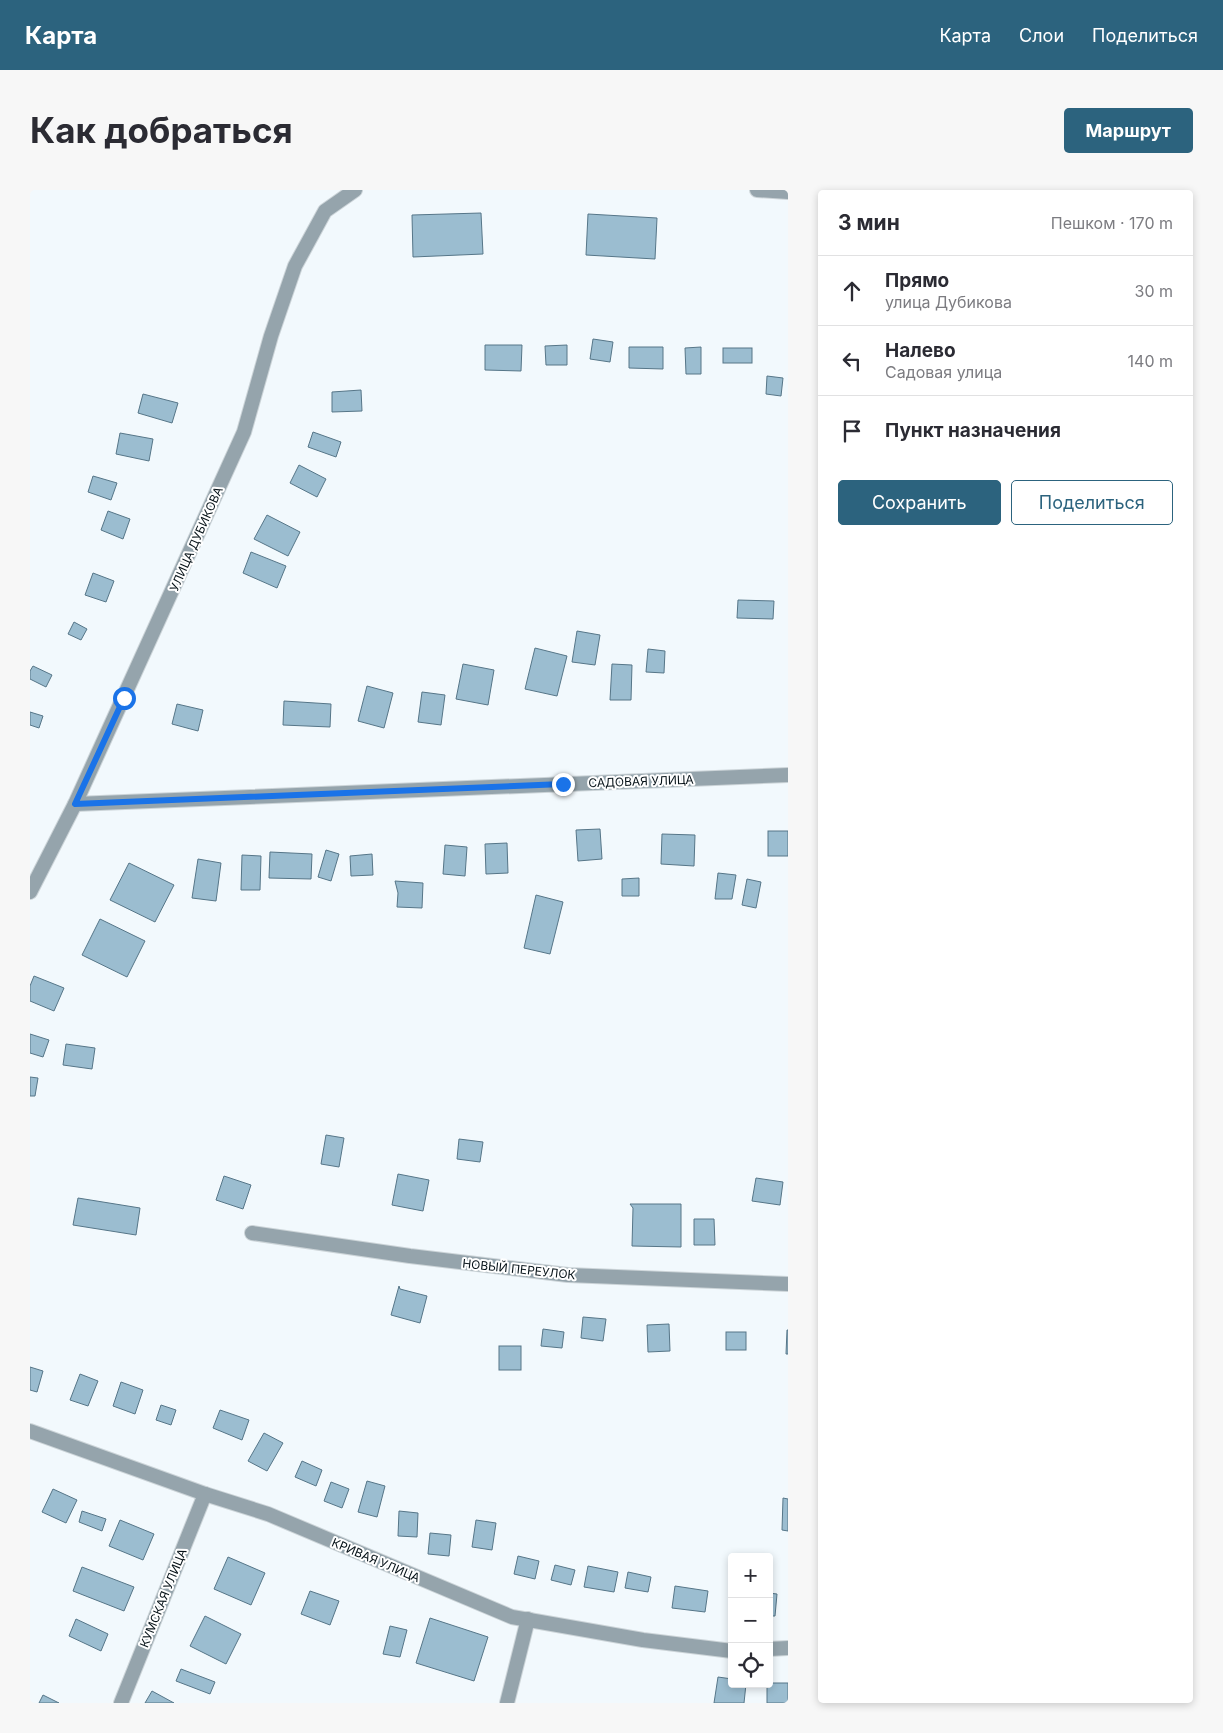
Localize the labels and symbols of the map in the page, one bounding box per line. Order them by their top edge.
street label: УЛИЦА ДУБИКОВА [166,484,226,594]
route start [113,687,136,710]
street label: САДОВАЯ УЛИЦА [588,772,694,790]
route end [552,773,575,796]
street label: НОВЫЙ ПЕРЕУЛОК [462,1256,576,1282]
street label: КРИВАЯ УЛИЦА [330,1535,422,1585]
street label: КУМСКАЯ УЛИЦА [136,1546,190,1650]

